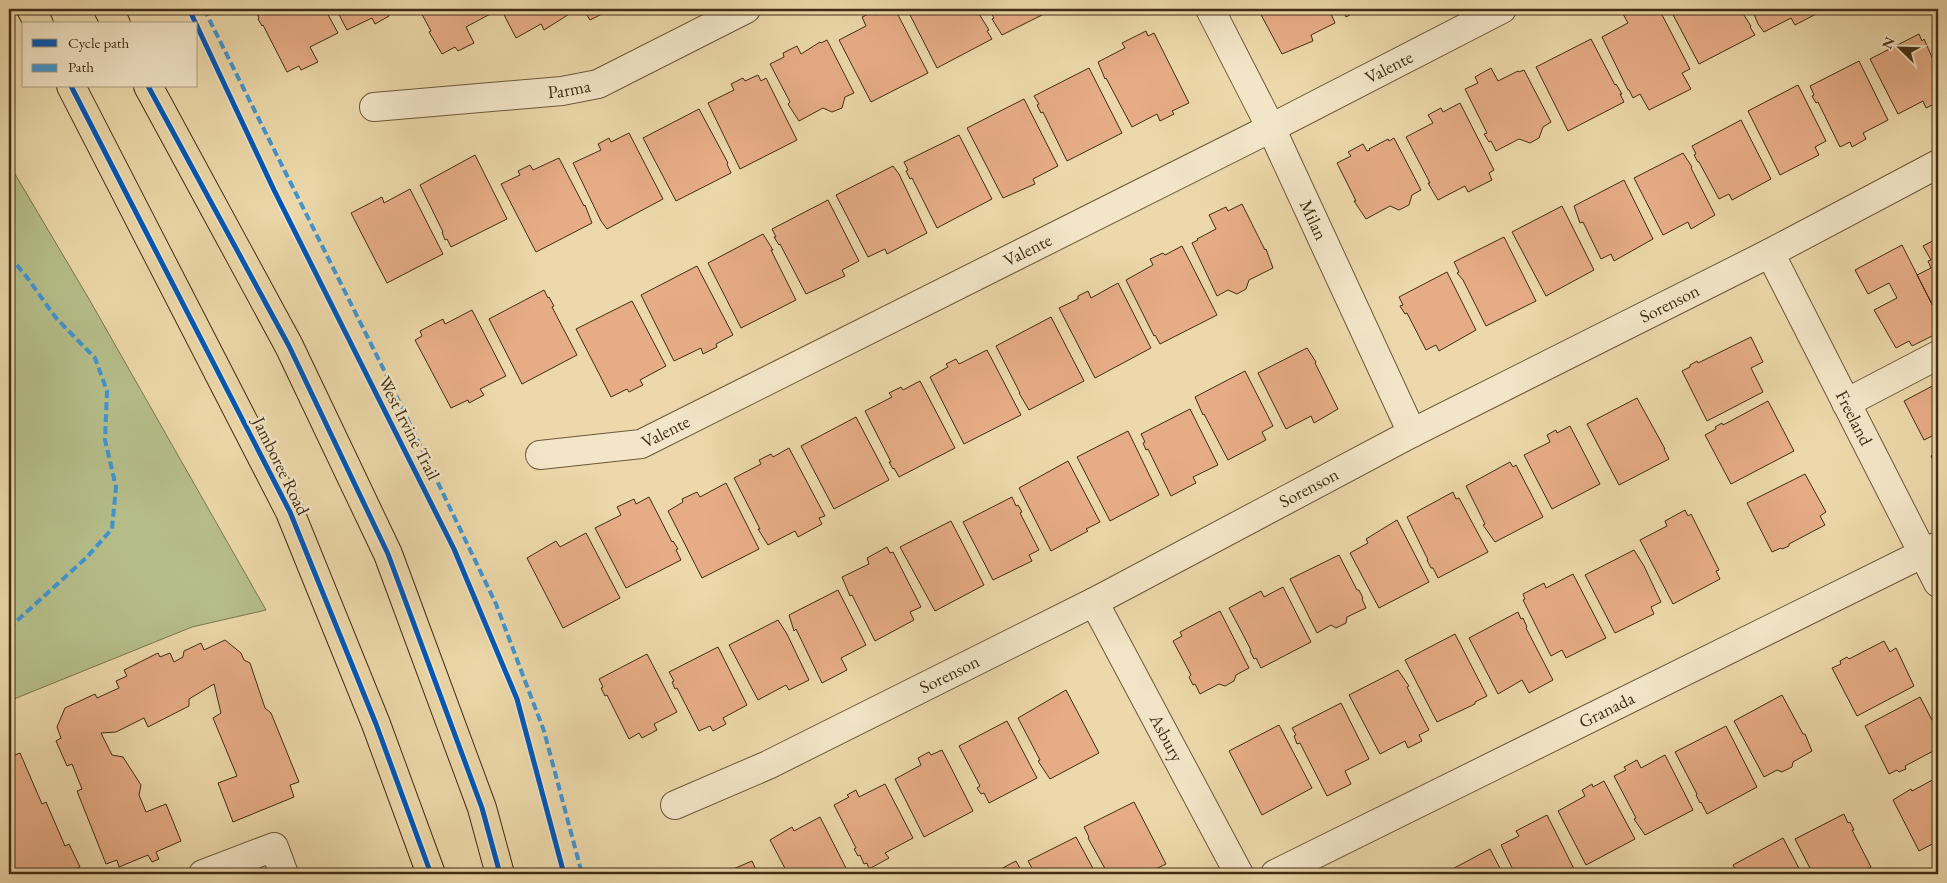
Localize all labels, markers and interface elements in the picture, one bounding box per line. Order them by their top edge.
legend [22,22,198,88]
north arrow [1874,22,1924,72]
text: Cycle path [68,33,130,52]
text: N [1878,34,1899,52]
street label: Valente [1361,45,1417,89]
text: Path [68,57,94,76]
street label: Parma [547,74,593,103]
street label: Milan [1295,196,1333,244]
street label: Valente [999,228,1055,271]
street label: Sorenson [1635,278,1703,328]
street label: West Irvine Trail [373,372,445,484]
street label: Freeland [1831,386,1878,450]
street label: Valente [637,410,693,453]
street label: Jamboree Road [247,411,316,520]
street label: Sorenson [1275,462,1343,513]
street label: Sorenson [915,649,983,698]
street label: Granada [1575,686,1639,733]
street label: Asbury [1144,709,1189,766]

